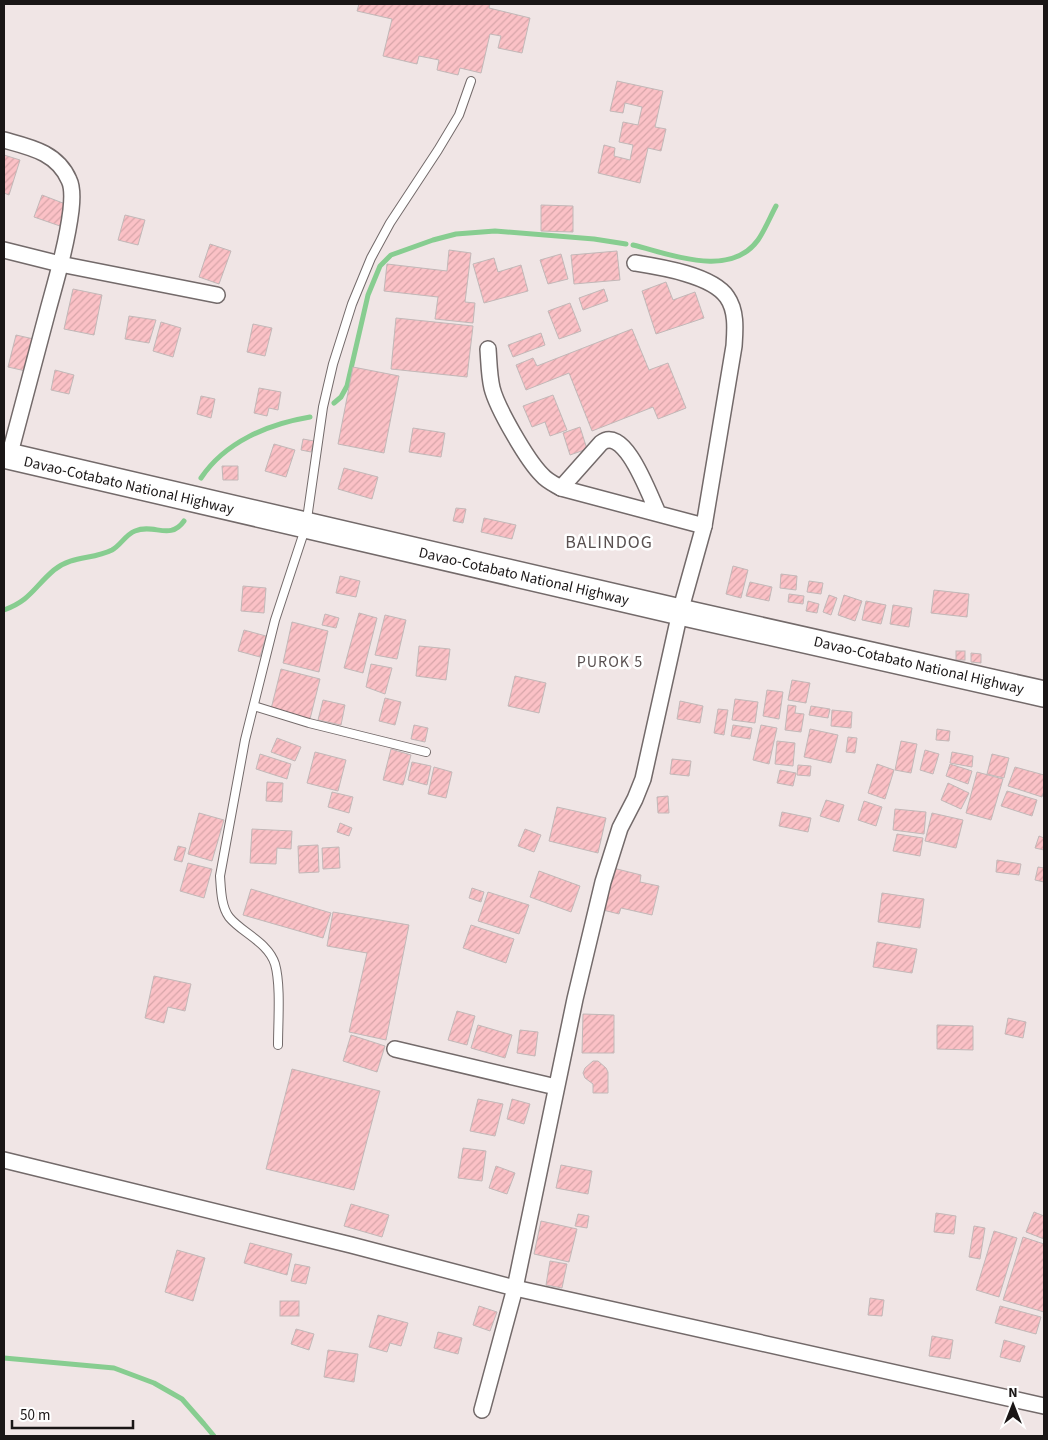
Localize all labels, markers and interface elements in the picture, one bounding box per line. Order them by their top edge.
street label: Davao-Cotabato National Highway [22,451,236,520]
district label: BALINDOG [565,530,653,555]
street label: Davao-Cotabato National Highway [417,542,631,611]
street label: Davao-Cotabato National Highway [812,631,1026,700]
district label: PUROK 5 [577,651,643,673]
north arrow [988,1380,1038,1430]
text: N [1008,1383,1018,1403]
scale bar [12,1398,134,1430]
text: 50 m [20,1405,50,1426]

